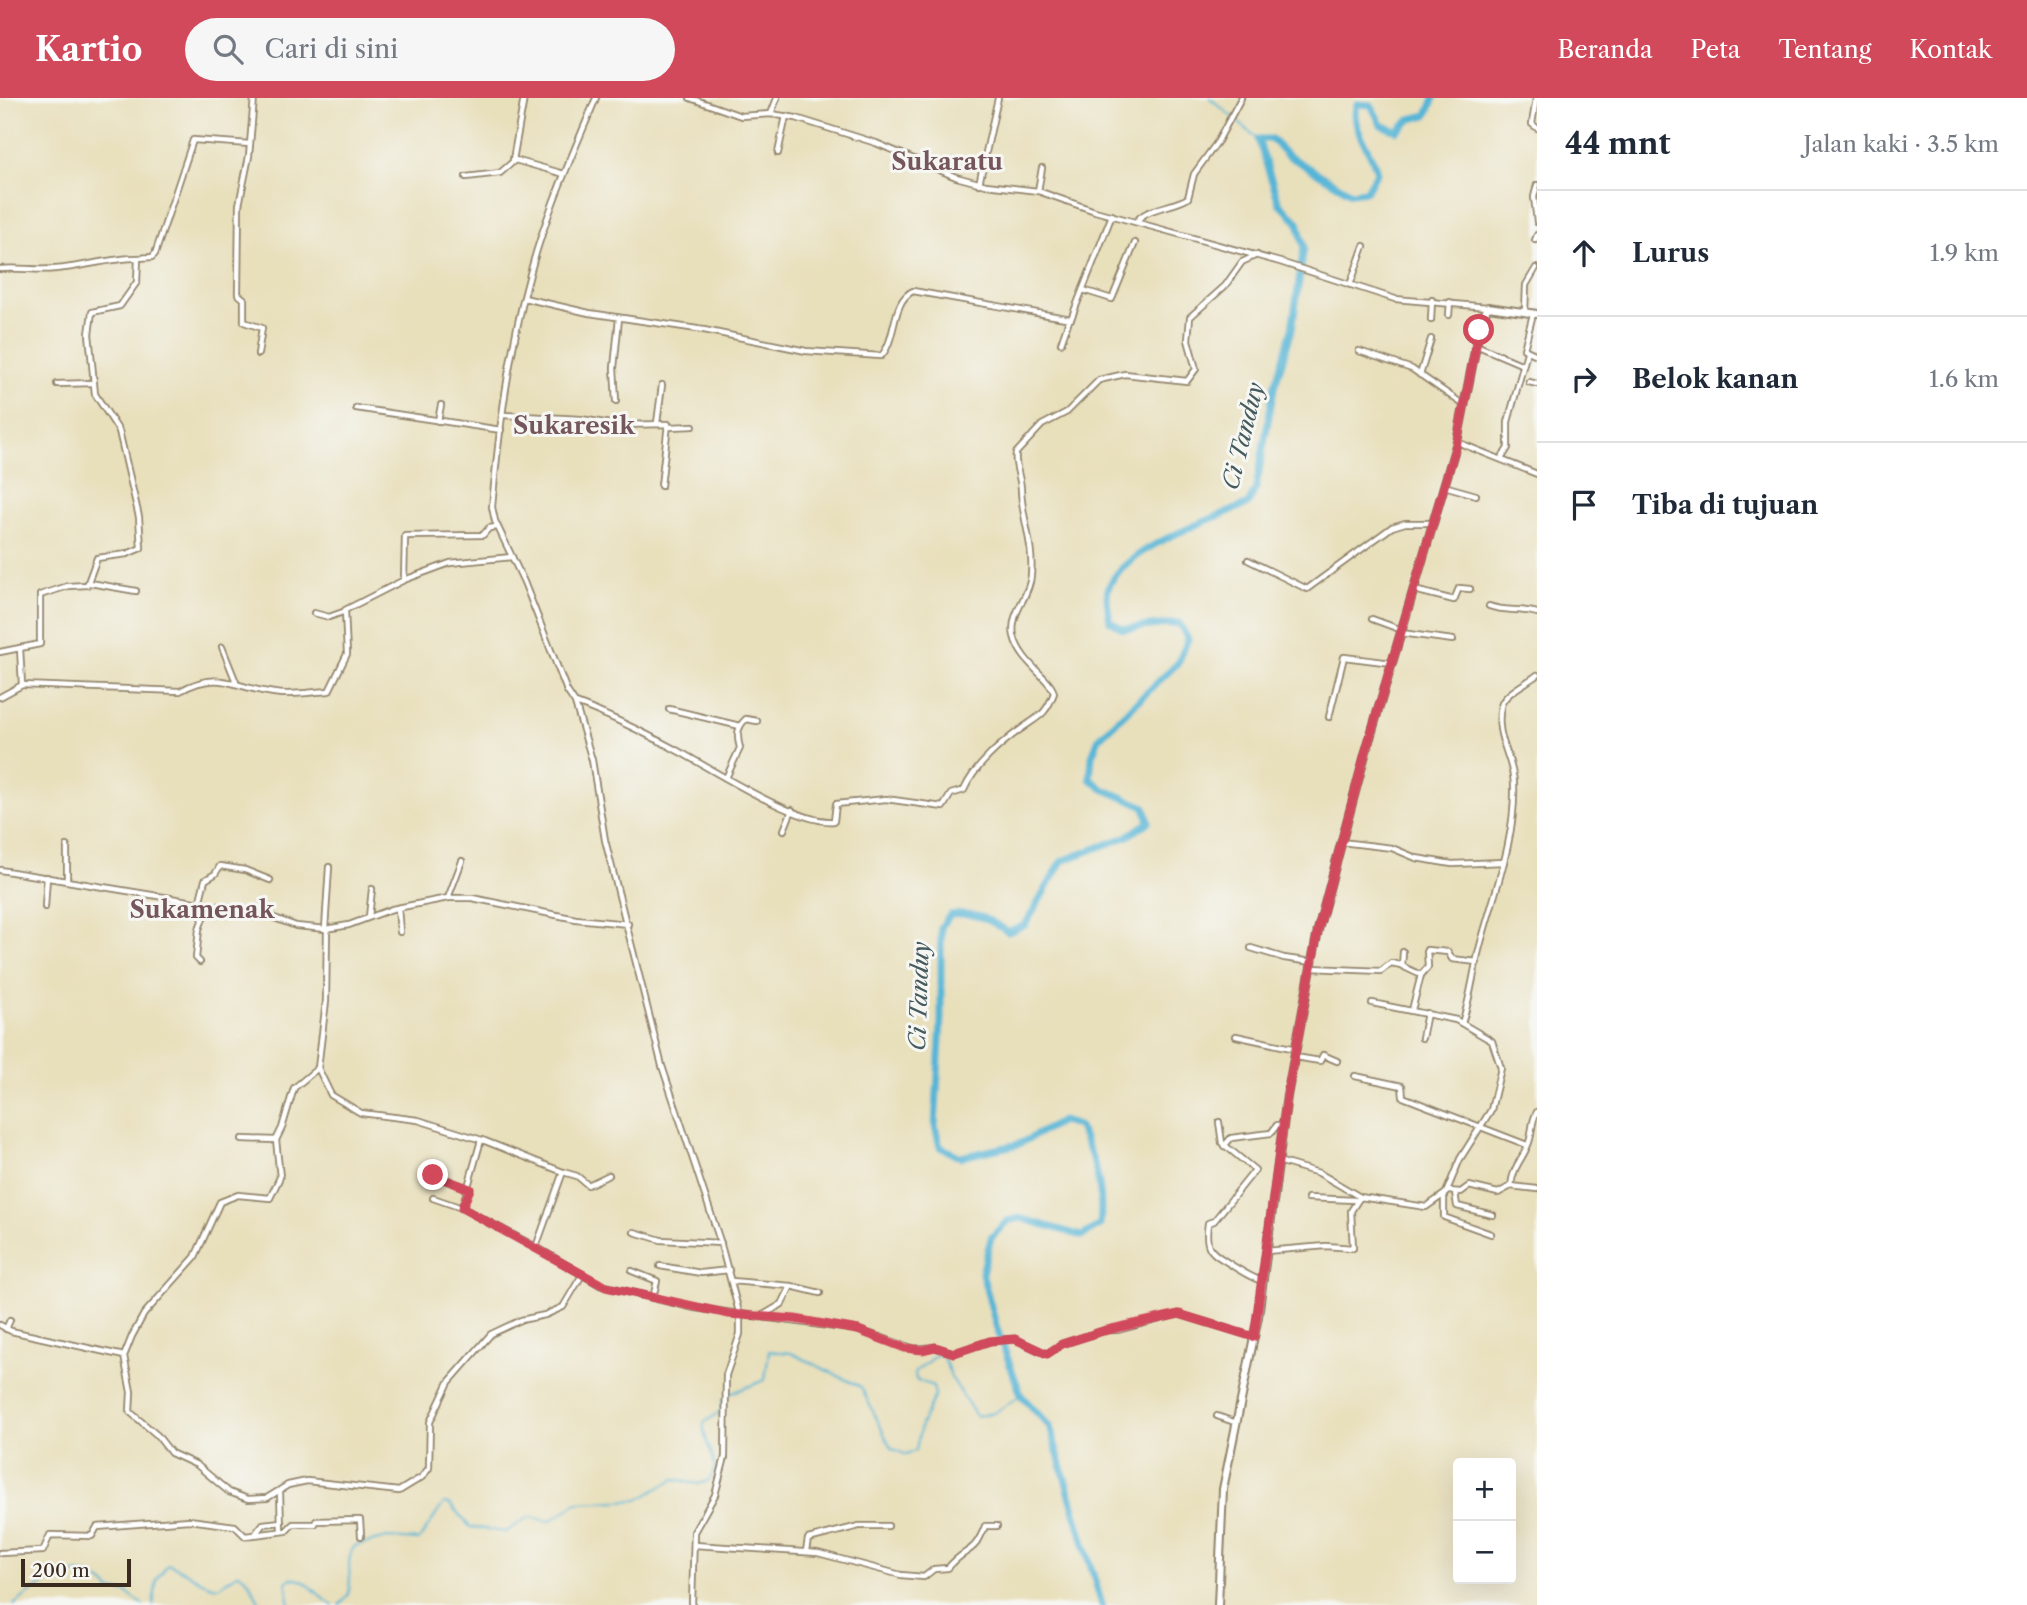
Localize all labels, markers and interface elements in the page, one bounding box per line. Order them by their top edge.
search box [185,18,675,81]
text: Kartio [35,29,143,70]
icon: search [209,30,247,68]
text: Cari di sini [265,33,398,65]
text: Beranda [1557,35,1653,64]
text: Peta [1691,35,1740,64]
text: Tentang [1778,35,1871,64]
text: Kontak [1909,35,1992,64]
text: 44 mnt [1565,125,1671,162]
text: Jalan kaki · 3.5 km [1804,130,1999,158]
district label: Sukaratu [891,147,1003,176]
icon: ahead [1565,234,1603,272]
text: Lurus [1632,237,1709,269]
text: 1.9 km [1930,239,1999,267]
route start [1463,314,1494,345]
icon: right [1565,360,1603,398]
text: Belok kanan [1632,363,1798,395]
text: 1.6 km [1929,365,1999,393]
water label: Ci Tanduy [1216,379,1270,492]
district label: Sukaresik [513,411,636,440]
icon: arrive [1565,486,1603,524]
text: Tiba di tujuan [1632,489,1818,521]
district label: Sukamenak [129,895,276,924]
water label: Ci Tanduy [903,940,935,1051]
route end [417,1159,448,1190]
map controls [1453,1458,1516,1584]
button: + [1453,1458,1516,1521]
button: − [1453,1521,1516,1584]
scale bar [21,1556,131,1588]
text: 200 m [32,1559,90,1582]

